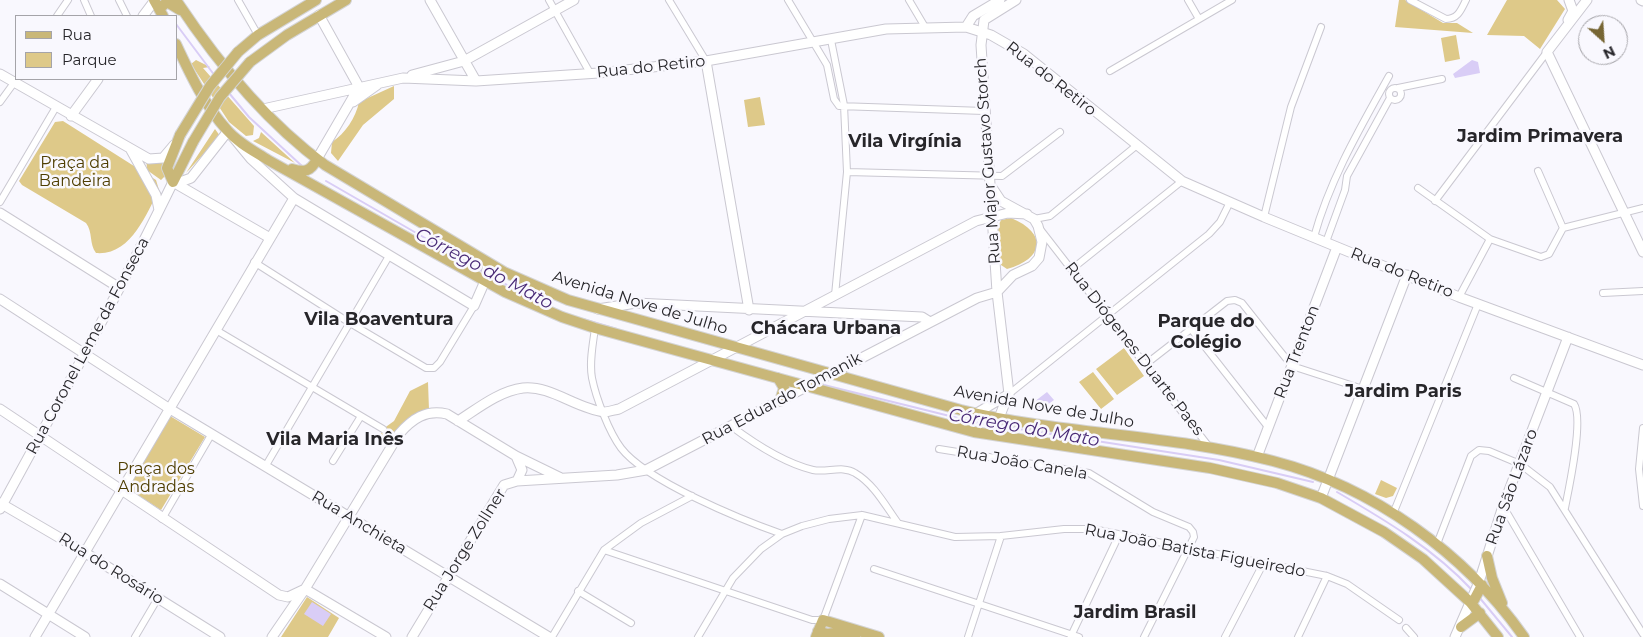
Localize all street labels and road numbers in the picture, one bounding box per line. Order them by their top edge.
street label: Rua do Retiro [1002,38,1100,120]
street label: Rua do Retiro [596,52,706,82]
street label: Rua Major Gustavo Storch [971,57,1005,265]
street label: Rua Coronel Leme da Fonseca [22,234,154,458]
street label: Rua do Retiro [1348,244,1456,302]
street label: Rua Diógenes Duarte Paes [1060,258,1208,440]
street label: Avenida Nove de Julho [550,267,730,339]
street label: Rua Trenton [1270,303,1324,401]
street label: Rua Eduardo Tomanik [699,349,865,449]
street label: Avenida Nove de Julho [952,382,1136,432]
street label: Rua São Lázaro [1482,426,1542,548]
street label: Rua João Canela [955,442,1089,484]
street label: Rua Jorge Zollner [420,485,510,615]
street label: Rua Anchieta [308,487,410,559]
street label: Rua João Batista Figueiredo [1083,520,1307,582]
street label: Rua do Rosário [55,529,167,609]

